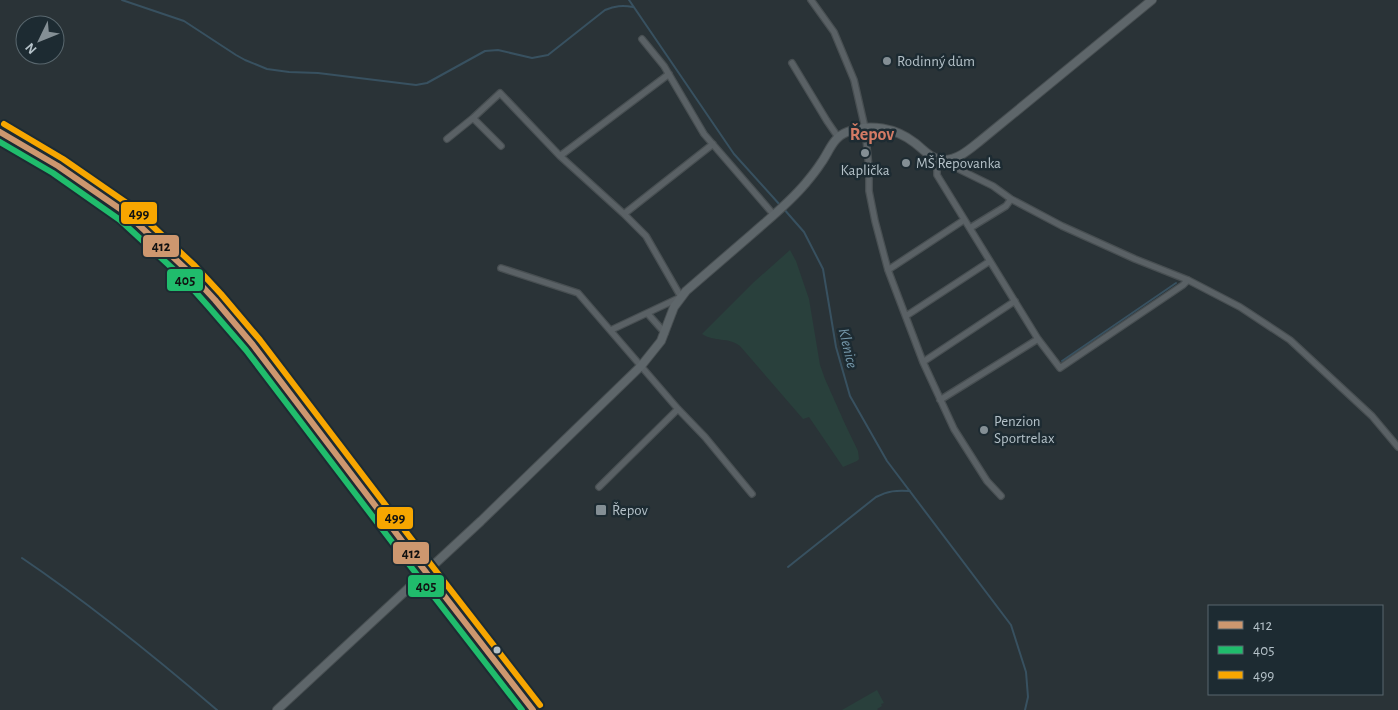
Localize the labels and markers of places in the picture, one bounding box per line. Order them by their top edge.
place label: Rodinný dům [897,54,975,69]
marker: Rodinný dům [881,55,893,67]
marker: Kaplička [859,147,871,159]
place label: MŠ Řepovanka [916,155,1001,171]
marker: MŠ Řepovanka [900,157,912,169]
place label: Kaplička [840,163,890,178]
place label: Penzion Sportrelax [994,414,1055,446]
marker: Penzion Sportrelax [978,424,990,436]
place label: Řepov [612,502,648,518]
marker: Řepov [594,503,608,517]
unlabelled marker [492,645,502,655]

